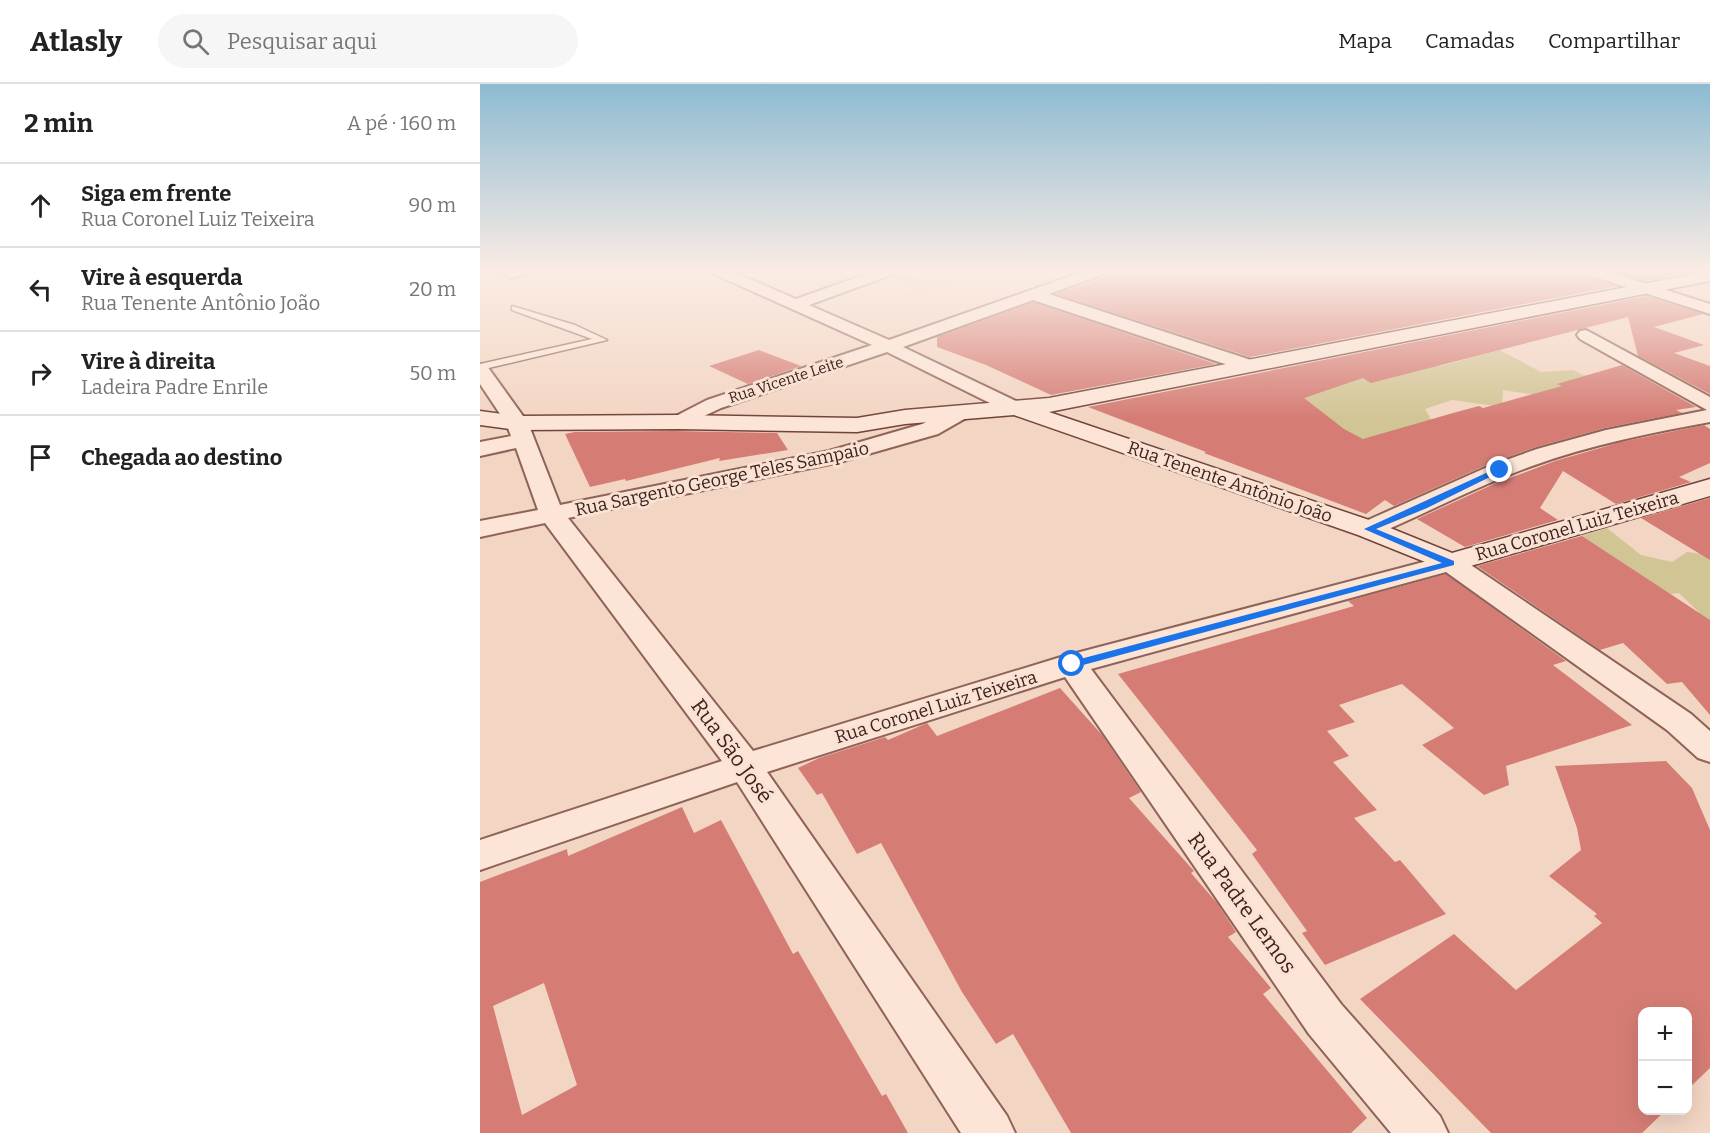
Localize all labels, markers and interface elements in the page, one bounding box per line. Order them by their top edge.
search box [158,14,578,68]
text: Atlasly [30,25,122,58]
icon: search [179,25,212,58]
text: Pesquisar aqui [227,28,377,55]
text: Mapa [1338,28,1392,54]
text: Camadas [1425,28,1515,54]
text: Compartilhar [1548,28,1680,54]
text: 2 min [24,108,93,139]
text: A pé · 160 m [347,111,456,135]
text: Siga em frente [81,180,231,207]
icon: ahead [24,189,57,222]
text: 90 m [408,193,456,217]
text: Rua Coronel Luiz Teixeira [81,207,315,231]
text: Vire à esquerda [81,264,242,291]
icon: left [24,273,57,306]
text: 20 m [409,277,456,301]
text: Rua Tenente Antônio João [81,291,320,315]
text: Vire à direita [81,348,215,375]
street label: Rua Vicente Leite [726,353,846,407]
icon: right [24,357,57,390]
text: 50 m [409,361,456,385]
text: Ladeira Padre Enrile [81,375,268,399]
street label: Rua Sargento George Teles Sampaio [573,437,871,521]
street label: Rua Tenente Antônio João [1125,437,1335,527]
icon: arrive [24,441,57,474]
text: Chegada ao destino [81,444,282,471]
route end [1486,456,1512,482]
street label: Rua Coronel Luiz Teixeira [1473,486,1681,566]
route start [1058,650,1084,676]
street label: Rua Coronel Luiz Teixeira [832,666,1040,748]
street label: Rua São José [686,694,778,808]
street label: Rua Padre Lemos [1182,828,1302,978]
map controls [1638,1007,1692,1115]
button: + [1638,1007,1692,1061]
button: − [1638,1061,1692,1115]

